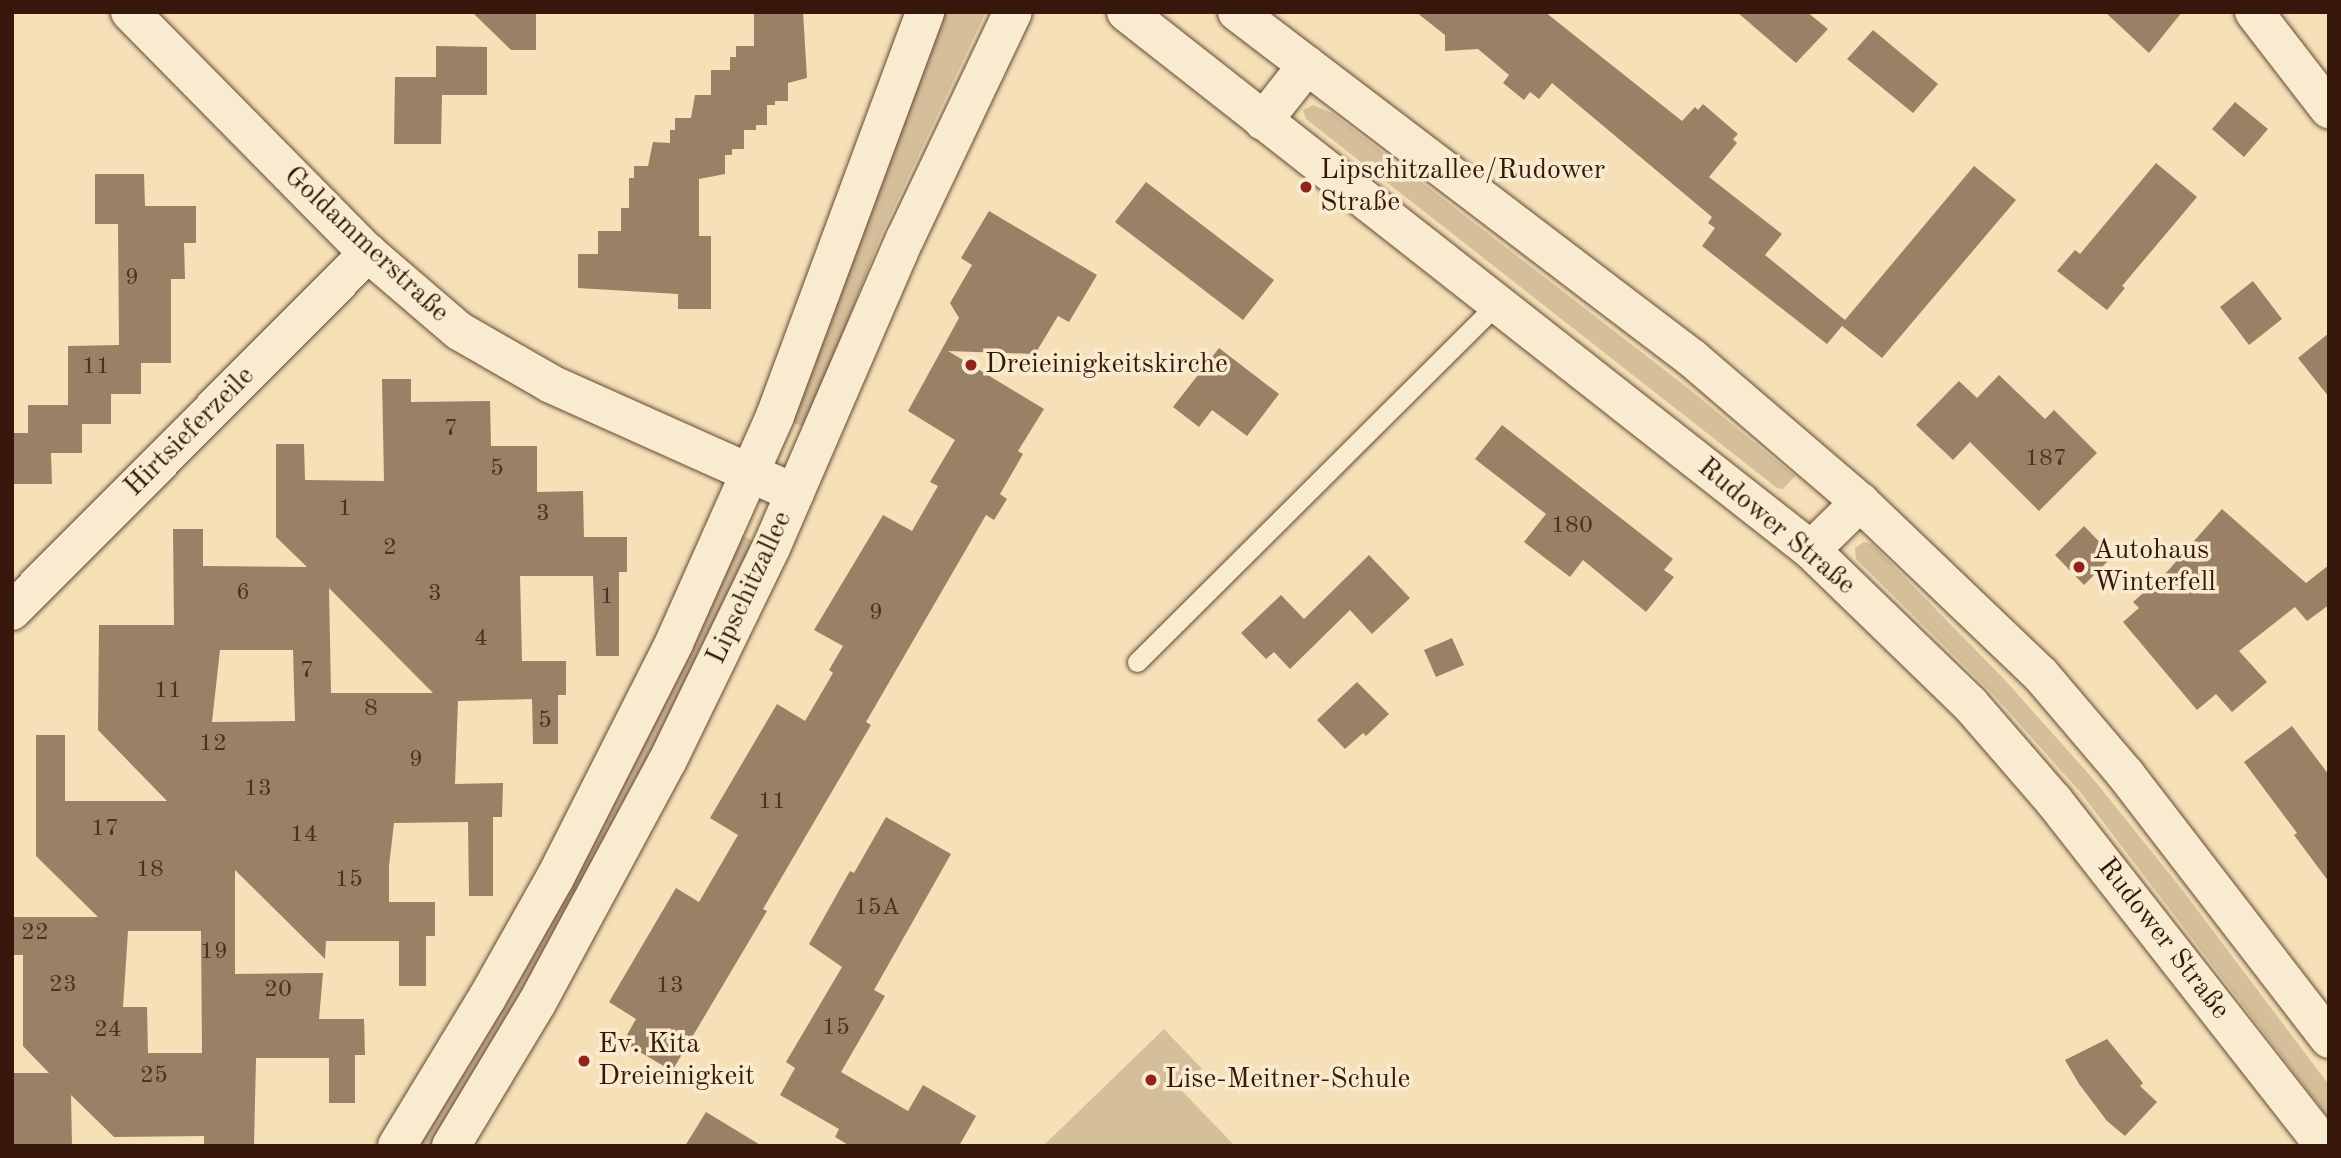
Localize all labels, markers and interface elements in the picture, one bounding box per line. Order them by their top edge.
place label: Lipschitzallee/Rudower Straße [1320,154,1605,220]
street label: Goldammerstraße [276,160,456,330]
marker: Lipschitzallee/Rudower Straße [1298,179,1314,195]
house number: 9 [125,265,139,293]
place label: Dreieinigkeitskirche [985,348,1228,382]
house number: 11 [82,354,110,382]
marker: Dreieinigkeitskirche [963,357,979,373]
street label: Hirtsieferzeile [118,360,262,504]
house number: 7 [444,416,458,444]
house number: 187 [2025,446,2067,474]
street label: Rudower Straße [1690,451,1862,603]
house number: 5 [490,456,504,484]
house number: 1 [338,496,352,524]
house number: 3 [536,501,550,529]
street label: Lipschitzallee [700,506,800,670]
house number: 180 [1551,513,1593,541]
place label: Autohaus Winterfell [2093,534,2216,600]
house number: 2 [383,535,397,563]
marker: Autohaus Winterfell [2071,559,2087,575]
house number: 6 [236,580,250,608]
house number: 3 [428,581,442,609]
house number: 1 [600,584,614,612]
house number: 9 [869,600,883,628]
house number: 4 [474,626,488,654]
house number: 7 [300,658,314,686]
house number: 11 [154,678,182,706]
house number: 8 [364,696,378,724]
house number: 5 [538,708,552,736]
house number: 12 [199,731,227,759]
house number: 9 [409,747,423,775]
house number: 13 [244,776,272,804]
house number: 11 [758,789,786,817]
house number: 17 [91,816,119,844]
house number: 14 [290,822,318,850]
street label: Rudower Straße [2090,852,2236,1026]
house number: 18 [136,857,164,885]
house number: 15 [335,867,363,895]
house number: 15A [854,895,900,923]
house number: 22 [21,920,49,948]
house number: 19 [200,939,228,967]
house number: 23 [49,972,77,1000]
house number: 13 [656,973,684,1001]
house number: 20 [264,977,292,1005]
house number: 15 [822,1015,850,1043]
house number: 24 [94,1017,122,1045]
place label: Ev. Kita Dreieinigkeit [598,1028,755,1094]
marker: Ev. Kita Dreieinigkeit [576,1053,592,1069]
house number: 25 [140,1063,168,1091]
place label: Lise-Meitner-Schule [1165,1063,1410,1097]
marker: Lise-Meitner-Schule [1143,1072,1159,1088]

